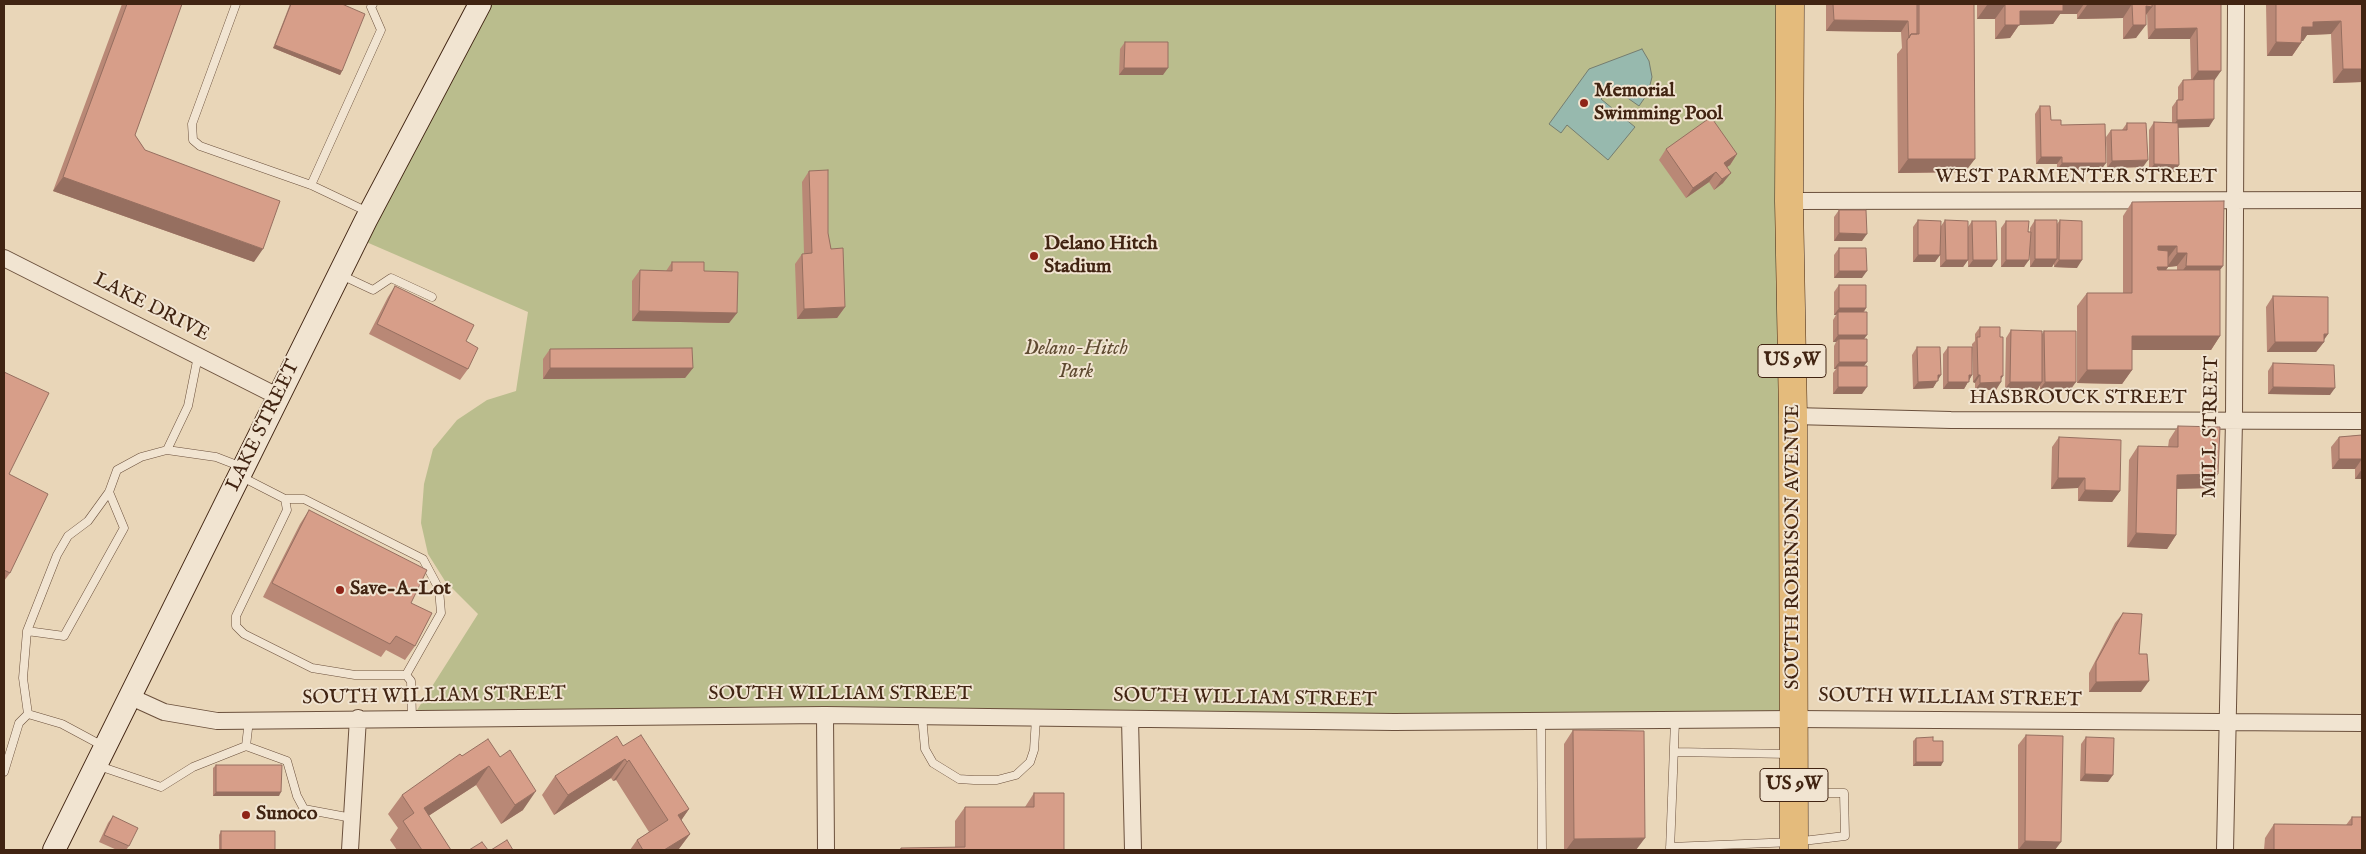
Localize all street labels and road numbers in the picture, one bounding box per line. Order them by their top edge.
street label: WEST PARMENTER STREET [1935,166,2217,190]
street label: LAKE DRIVE [89,269,213,347]
road number: US 9W [1758,344,1826,378]
street label: MILL STREET [2199,356,2225,498]
street label: LAKE STREET [222,357,306,495]
street label: HASBROUCK STREET [1969,387,2187,411]
street label: SOUTH ROBINSON AVENUE [1782,404,1806,690]
street label: SOUTH WILLIAM STREET [302,683,566,711]
street label: SOUTH WILLIAM STREET [708,683,972,707]
street label: SOUTH WILLIAM STREET [1113,685,1377,713]
street label: SOUTH WILLIAM STREET [1818,685,2082,713]
road number: US 9W [1760,768,1828,802]

